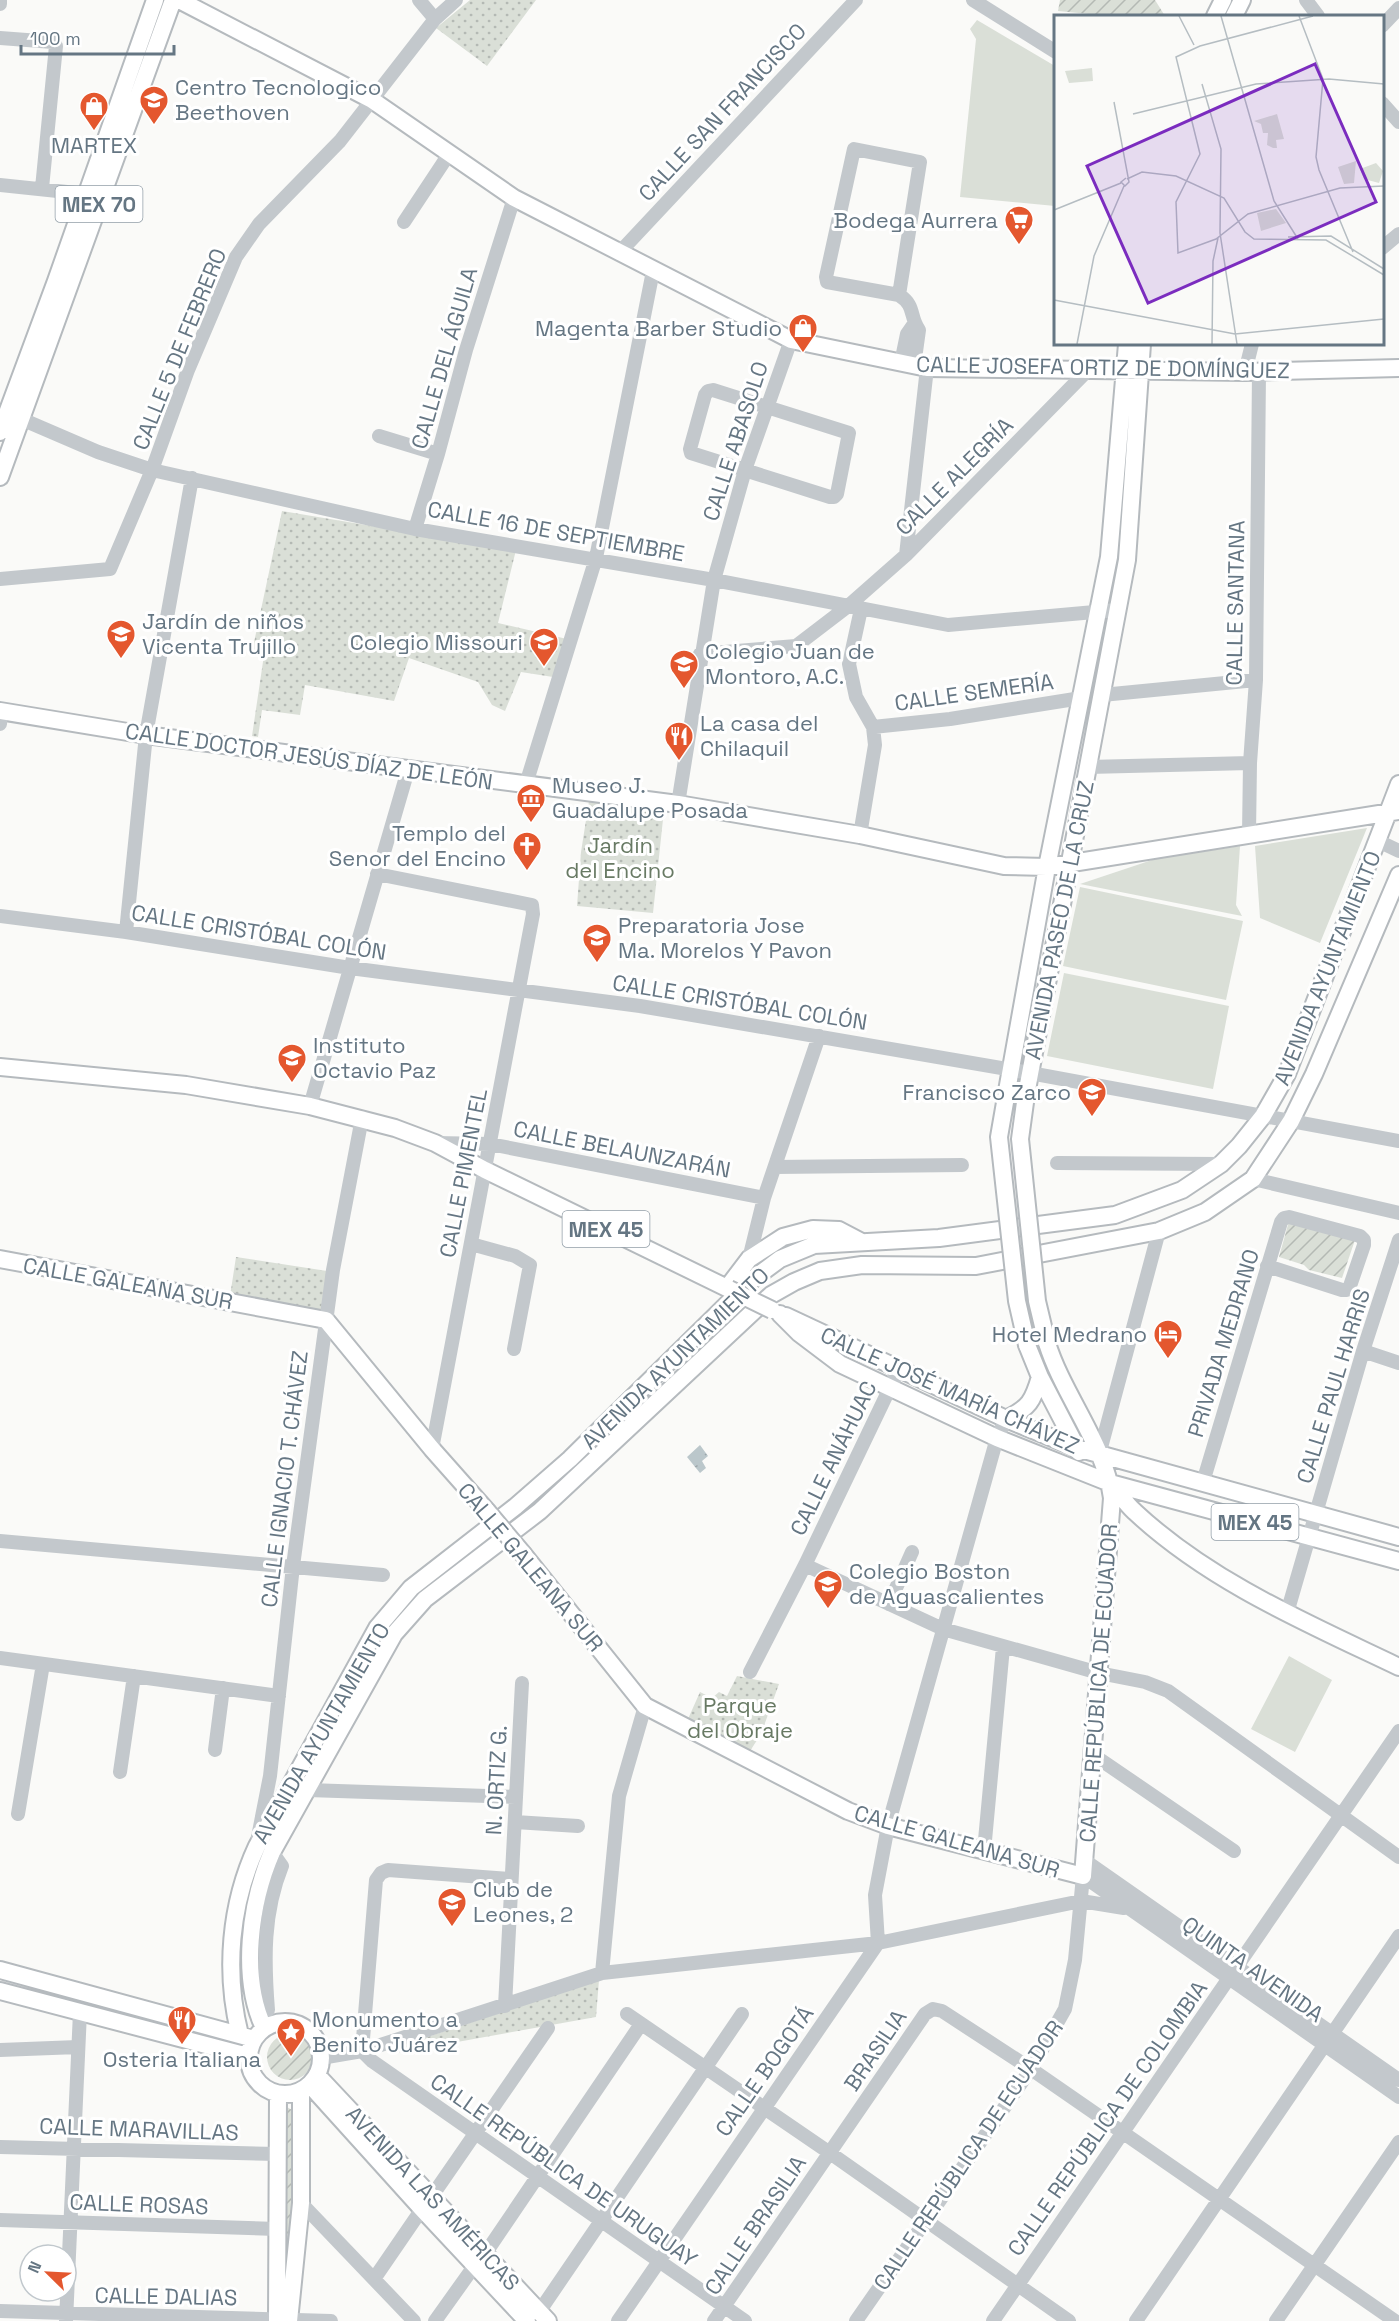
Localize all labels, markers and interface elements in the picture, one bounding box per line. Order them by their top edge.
inset map [1054,15,1384,345]
street label: CALLE SAN FRANCISCO [632,17,812,207]
scale bar [21,18,174,56]
text: 100 m [30,27,81,50]
place label: Centro Tecnologico Beethoven [175,73,381,126]
school or university icon: Centro Tecnologico Beethoven [138,84,170,126]
shop icon: MARTEX [78,90,110,132]
place label: MARTEX [51,131,137,159]
road number: MEX 70 [56,186,142,222]
supermarket icon: Bodega Aurrera [1003,204,1035,246]
place label: Bodega Aurrera [833,206,998,234]
street label: CALLE 5 DE FEBRERO [126,244,232,454]
street label: CALLE DEL ÁGUILA [405,264,483,452]
shop icon: Magenta Barber Studio [787,312,819,354]
place label: Magenta Barber Studio [535,314,782,342]
street label: CALLE JOSEFA ORTIZ DE DOMÍNGUEZ [916,350,1290,384]
street label: CALLE ABASOLO [696,358,774,524]
street label: CALLE ALEGRÍA [889,411,1019,541]
street label: CALLE 16 DE SEPTIEMBRE [425,495,687,567]
street label: CALLE SANTANA [1220,520,1250,686]
place label: Jardín de niños Vicenta Trujillo [142,607,304,660]
school or university icon: Jardín de niños Vicenta Trujillo [105,618,137,660]
school or university icon: Colegio Missouri [528,626,560,668]
place label: Colegio Missouri [350,628,523,656]
place label: Colegio Juan de Montoro, A.C. [705,637,875,690]
school or university icon: Colegio Juan de Montoro, A.C. [668,648,700,690]
street label: CALLE SEMERÍA [893,667,1055,717]
place label: La casa del Chilaquil [700,709,818,762]
street label: CALLE DOCTOR JESÚS DÍAZ DE LEÓN [123,716,495,796]
restaurant icon: La casa del Chilaquil [663,720,695,762]
place label: Museo J. Guadalupe Posada [552,771,748,824]
street label: AVENIDA PASEO DE LA CRUZ [1018,778,1100,1062]
museum icon: Museo J. Guadalupe Posada [515,782,547,824]
place label: Templo del Senor del Encino [329,819,506,872]
church icon: Templo del Senor del Encino [511,830,543,872]
park label: Jardín del Encino [565,831,675,884]
street label: AVENIDA AYUNTAMIENTO [1267,847,1387,1089]
street label: CALLE CRISTÓBAL COLÓN [130,898,388,966]
place label: Preparatoria Jose Ma. Morelos Y Pavon [618,911,832,964]
school or university icon: Preparatoria Jose Ma. Morelos Y Pavon [581,922,613,964]
street label: CALLE CRISTÓBAL COLÓN [611,968,869,1036]
place label: Instituto Octavio Paz [313,1031,436,1084]
school or university icon: Instituto Octavio Paz [276,1042,308,1084]
school or university icon: Francisco Zarco [1076,1076,1108,1118]
place label: Francisco Zarco [903,1078,1071,1106]
street label: CALLE PIMENTEL [433,1086,493,1260]
street label: CALLE BELAUNZARÁN [511,1114,733,1184]
road number: MEX 45 [562,1211,650,1247]
street label: PRIVADA MEDRANO [1181,1245,1265,1441]
street label: CALLE GALEANA SUR [21,1251,235,1315]
street label: AVENIDA AYUNTAMIENTO [575,1261,775,1455]
street label: CALLE PAUL HARRIS [1290,1285,1376,1487]
hotel icon: Hotel Medrano [1152,1318,1184,1360]
street label: CALLE JOSÉ MARÍA CHÁVEZ [816,1320,1084,1460]
place label: Hotel Medrano [992,1320,1147,1348]
street label: CALLE IGNACIO T. CHÁVEZ [254,1349,314,1609]
street label: CALLE ANÁHUAC [783,1376,883,1540]
street label: CALLE GALEANA SUR [452,1477,610,1657]
road number: MEX 45 [1212,1504,1298,1540]
street label: CALLE REPÚBLICA DE ECUADOR [1073,1523,1123,1843]
place label: Colegio Boston de Aguascalientes [849,1557,1044,1610]
school or university icon: Colegio Boston de Aguascalientes [812,1568,844,1610]
street label: AVENIDA AYUNTAMIENTO [246,1618,396,1848]
park label: Parque del Obraje [687,1691,793,1744]
street label: N. ORTIZ G. [479,1724,513,1836]
street label: CALLE GALEANA SUR [851,1798,1063,1884]
place label: Club de Leones, 2 [473,1875,573,1928]
school or university icon: Club de Leones, 2 [436,1886,468,1928]
street label: QUINTA AVENIDA [1177,1910,1329,2028]
street label: CALLE REPÚBLICA DE COLOMBIA [1001,1975,1213,2261]
street label: CALLE BOGOTÁ [709,2000,819,2142]
restaurant icon: Osteria Italiana [166,2004,198,2046]
street label: BRASILIA [838,2004,912,2096]
place label: Monumento a Benito Juárez [312,2005,458,2058]
street label: CALLE REPÚBLICA DE ECUADOR [867,2015,1069,2295]
place icon: Monumento a Benito Juárez [275,2016,307,2058]
place label: Osteria Italiana [103,2045,262,2073]
street label: CALLE REPÚBLICA DE URUGUAY [425,2067,703,2273]
street label: AVENIDA LAS AMÉRICAS [340,2100,526,2296]
street label: CALLE MARAVILLAS [39,2112,239,2146]
street label: CALLE BRASILIA [698,2150,812,2300]
street label: CALLE ROSAS [69,2188,209,2220]
north arrow [18,2243,78,2303]
text: N [23,2258,47,2276]
street label: CALLE DALIAS [94,2281,238,2311]

